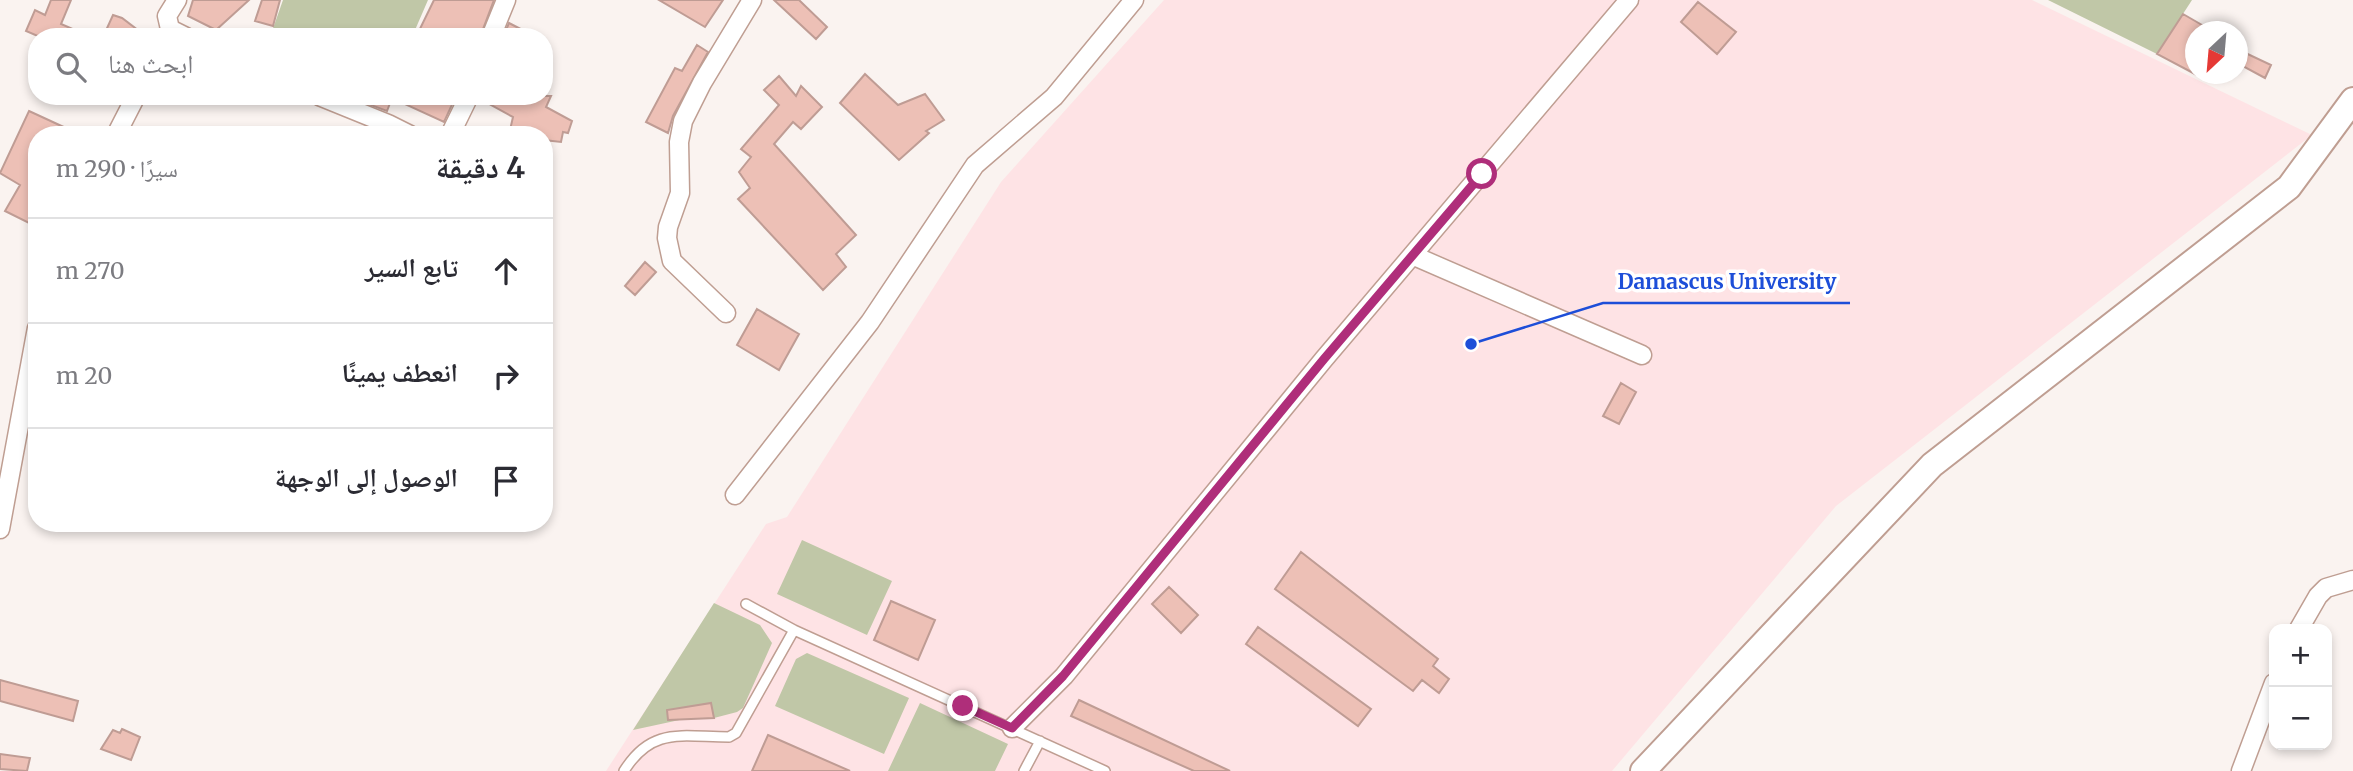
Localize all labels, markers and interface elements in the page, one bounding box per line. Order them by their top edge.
north arrow [2185,21,2248,84]
search box [28,28,553,105]
text: ابحث هنا [108,47,193,80]
icon: search [52,48,90,86]
text: 4 دقيقة [436,148,525,186]
text: سيرًا · 290 m [56,154,178,183]
route start [1466,158,1497,189]
text: تابع السير [365,251,458,284]
icon: ahead [487,252,525,290]
text: 270 m [56,256,125,285]
callout: Damascus University [1603,261,1850,303]
text: Damascus University [1617,268,1837,295]
text: انعطف يمينًا [342,356,458,389]
icon: right [487,357,525,395]
text: 20 m [56,361,112,390]
text: الوصول إلى الوجهة [275,461,458,494]
icon: arrive [487,462,525,500]
map controls [2269,624,2332,750]
button: + [2269,624,2332,687]
button: − [2269,687,2332,750]
route end [947,690,978,721]

